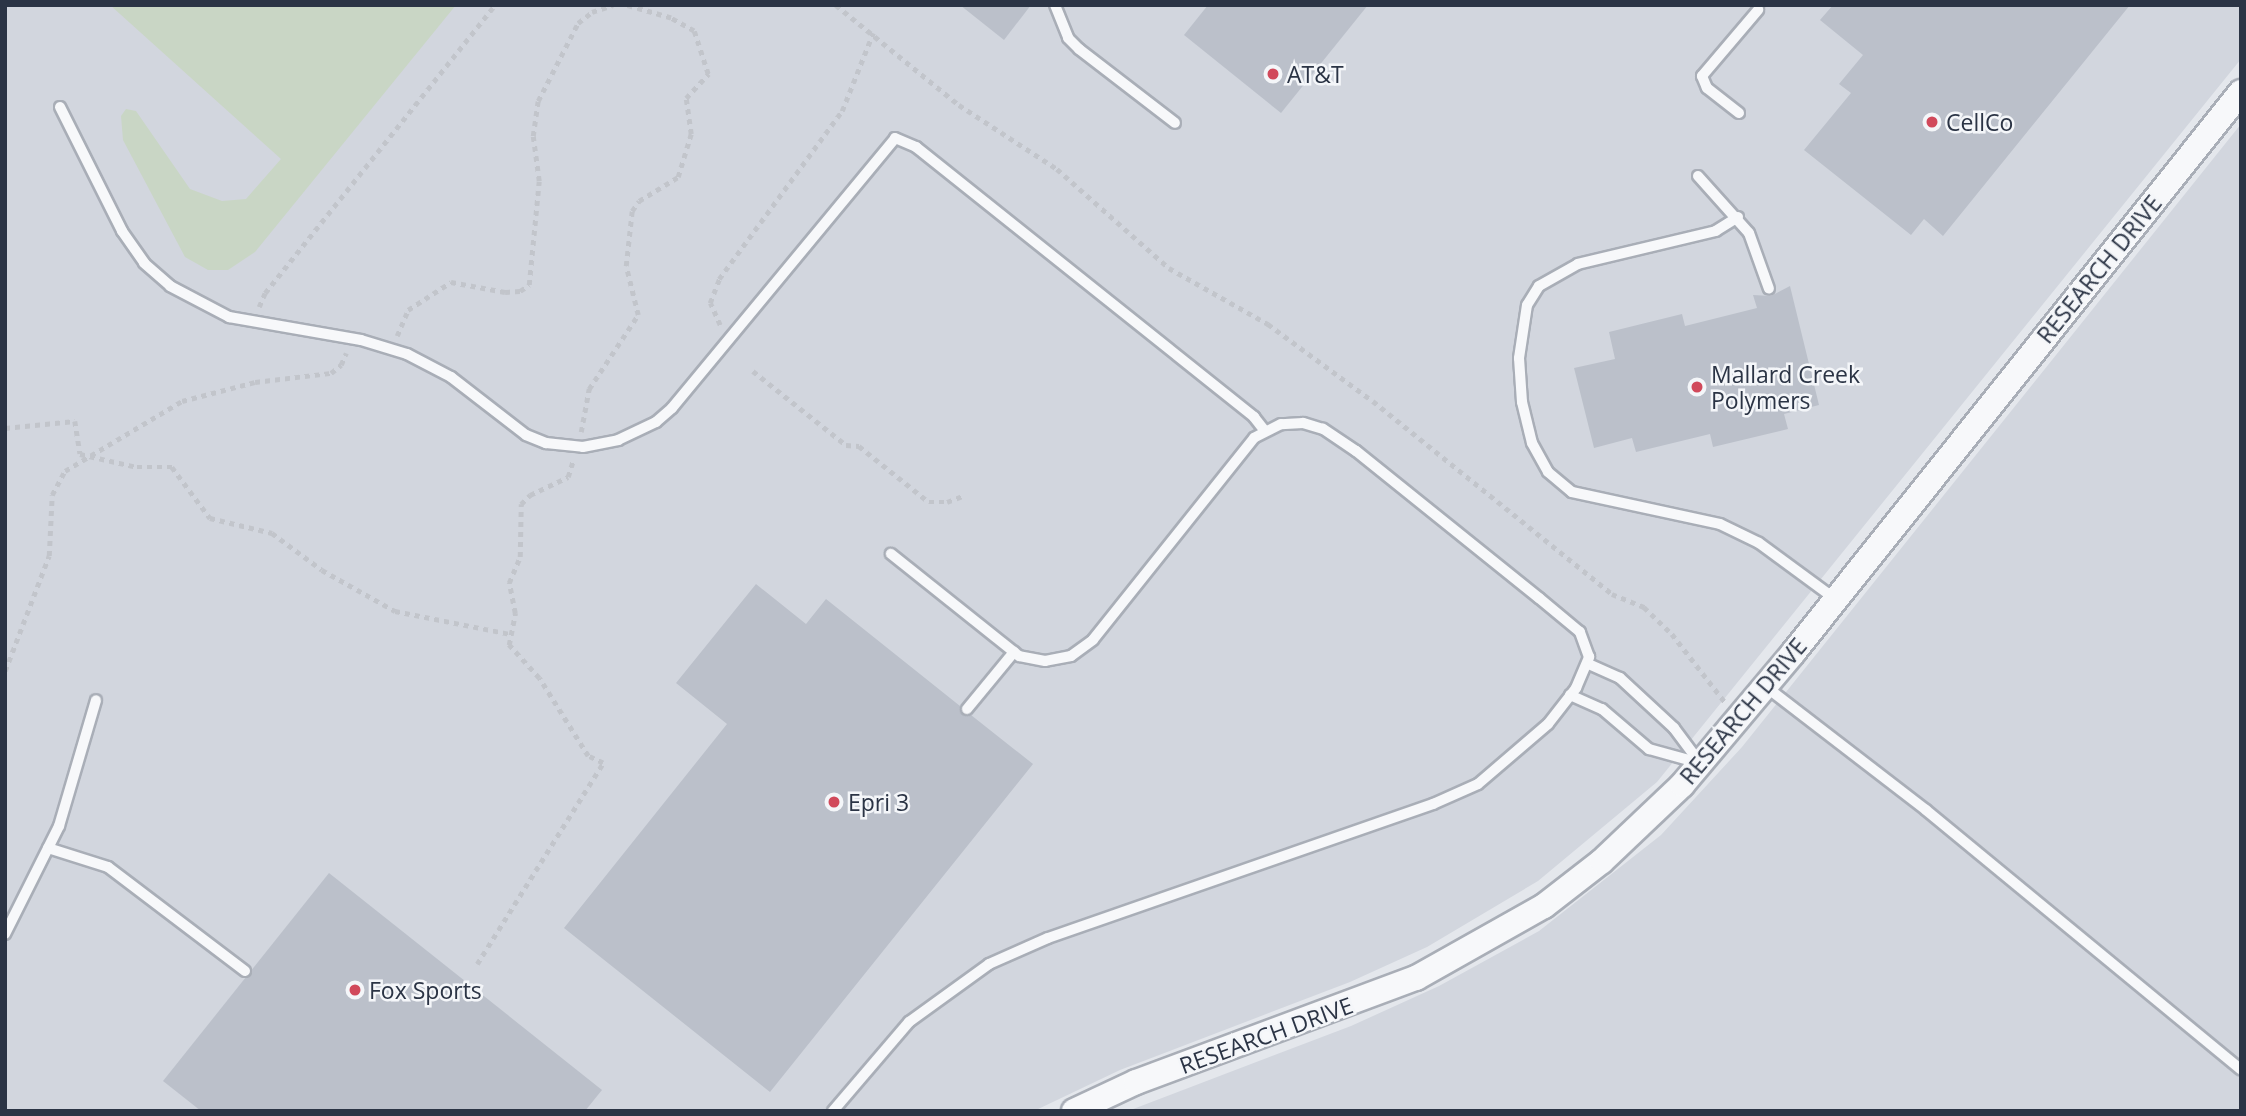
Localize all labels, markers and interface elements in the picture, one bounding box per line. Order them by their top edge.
place label: AT&T [1287,60,1344,88]
marker: AT&T [1265,66,1281,82]
place label: CellCo [1946,108,2013,136]
marker: CellCo [1924,114,1940,130]
street label: RESEARCH DRIVE [2031,189,2167,349]
place label: Mallard Creek Polymers [1711,360,1860,414]
marker: Mallard Creek Polymers [1689,379,1705,395]
street label: RESEARCH DRIVE [1674,632,1812,790]
place label: Epri 3 [848,788,909,816]
marker: Epri 3 [826,794,842,810]
place label: Fox Sports [369,976,482,1004]
marker: Fox Sports [347,982,363,998]
street label: RESEARCH DRIVE [1176,991,1356,1079]

